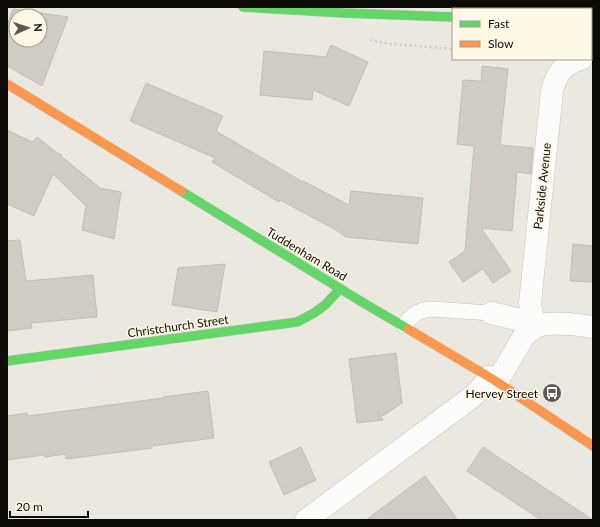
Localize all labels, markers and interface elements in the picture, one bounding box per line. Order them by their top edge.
north arrow [8,8,48,48]
legend [452,8,592,60]
text: Fast [488,16,510,31]
text: N [32,23,45,32]
text: Slow [488,36,514,51]
street label: Parkside Avenue [530,142,554,230]
street label: Tuddenham Road [264,224,350,284]
street label: Christchurch Street [127,311,230,341]
bus stop icon: Hervey Street [541,382,563,404]
place label: Hervey Street [466,386,539,401]
scale bar [10,493,88,519]
text: 20 m [16,499,43,514]

